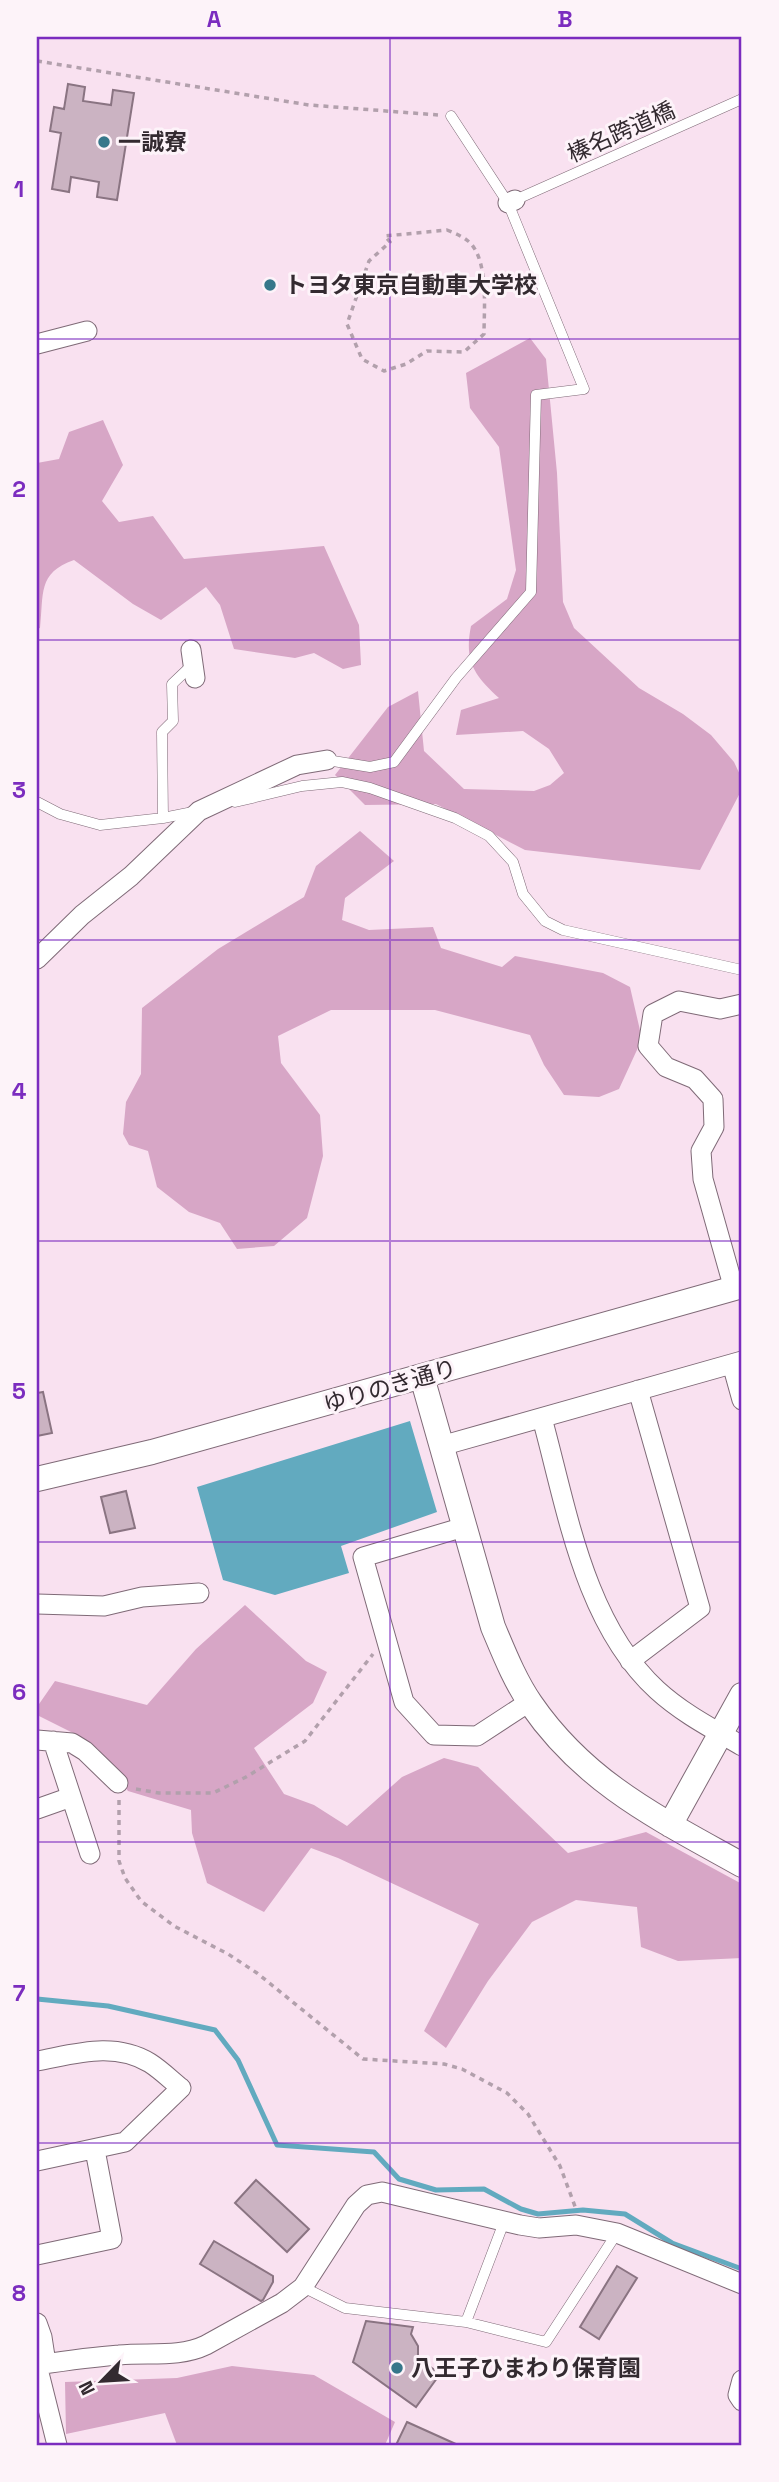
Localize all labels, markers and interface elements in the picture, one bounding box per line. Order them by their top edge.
text: A [207,4,222,34]
text: B [557,4,573,34]
street label: 榛名跨道橋 [562,95,680,169]
place label: 一誠寮 [118,127,187,157]
marker: 一誠寮 [96,134,112,150]
text: 1 [14,174,24,204]
place label: トヨタ東京自動車大学校 [284,270,537,300]
marker: トヨタ東京自動車大学校 [262,277,278,293]
text: 2 [12,474,26,504]
text: 3 [12,775,26,805]
text: 4 [12,1076,27,1106]
street label: ゆりのき通り [320,1353,460,1419]
text: 5 [12,1376,26,1406]
text: 6 [12,1677,26,1707]
text: 7 [13,1978,26,2008]
text: 8 [12,2278,26,2308]
north arrow [66,2346,136,2416]
place label: 八王子ひまわり保育園 [411,2353,641,2383]
marker: 八王子ひまわり保育園 [389,2360,405,2376]
text: N [73,2377,101,2399]

